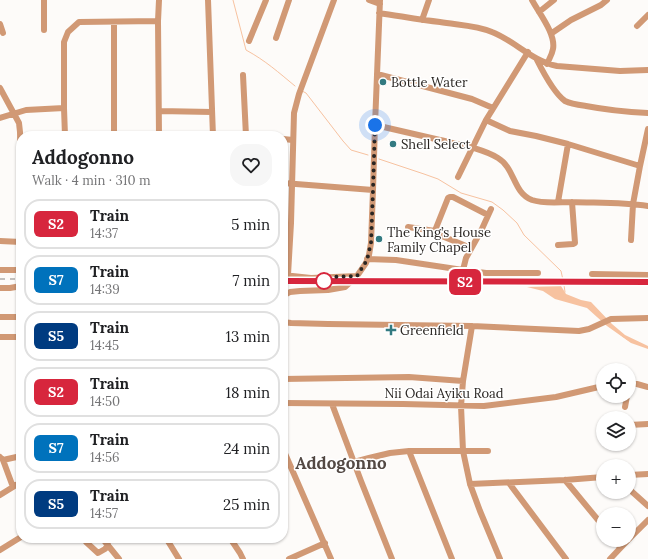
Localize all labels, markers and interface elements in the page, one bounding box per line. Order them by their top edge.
place label: Bottle Water [391,74,468,91]
marker: Bottle Water [378,77,388,87]
your location [365,115,385,135]
place label: Shell Select [401,136,471,153]
marker: Shell Select [388,139,398,149]
button: heart [230,144,272,186]
text: Addogonno [32,145,134,169]
text: Walk · 4 min · 310 m [32,172,151,189]
text: Train [90,206,129,225]
text: S2 [48,215,64,233]
text: 5 min [231,215,270,234]
place label: The King’s House Family Chapel [387,224,491,256]
text: 14:37 [90,225,118,242]
marker: The King’s House Family Chapel [374,234,384,244]
text: Train [90,262,129,281]
line badge: S2 [447,269,483,295]
text: S7 [49,271,63,289]
text: 7 min [232,271,270,290]
unlabelled marker [315,272,333,290]
text: S2 [457,273,473,291]
text: 14:39 [90,281,120,298]
text: Train [90,318,129,337]
place label: Greenfield [400,322,464,339]
marker: Greenfield [385,324,397,336]
text: S5 [48,327,64,345]
text: 13 min [226,327,270,346]
text: 14:45 [90,337,119,354]
map controls [596,363,636,547]
button: locate [596,363,636,403]
text: Train [90,374,129,393]
text: S2 [48,383,64,401]
text: 18 min [225,383,270,402]
street label: Nii Odai Ayiku Road [384,385,504,402]
text: 14:50 [90,393,120,410]
button: layers [596,411,636,451]
text: Train [90,430,129,449]
text: S7 [49,439,63,457]
text: 24 min [223,439,270,458]
text: 14:56 [90,449,120,466]
district label: Addogonno [295,452,387,474]
button: + [596,459,636,499]
text: Train [90,486,129,505]
text: S5 [48,495,64,513]
text: 25 min [223,495,270,514]
text: 14:57 [90,505,118,522]
button: − [596,507,636,547]

